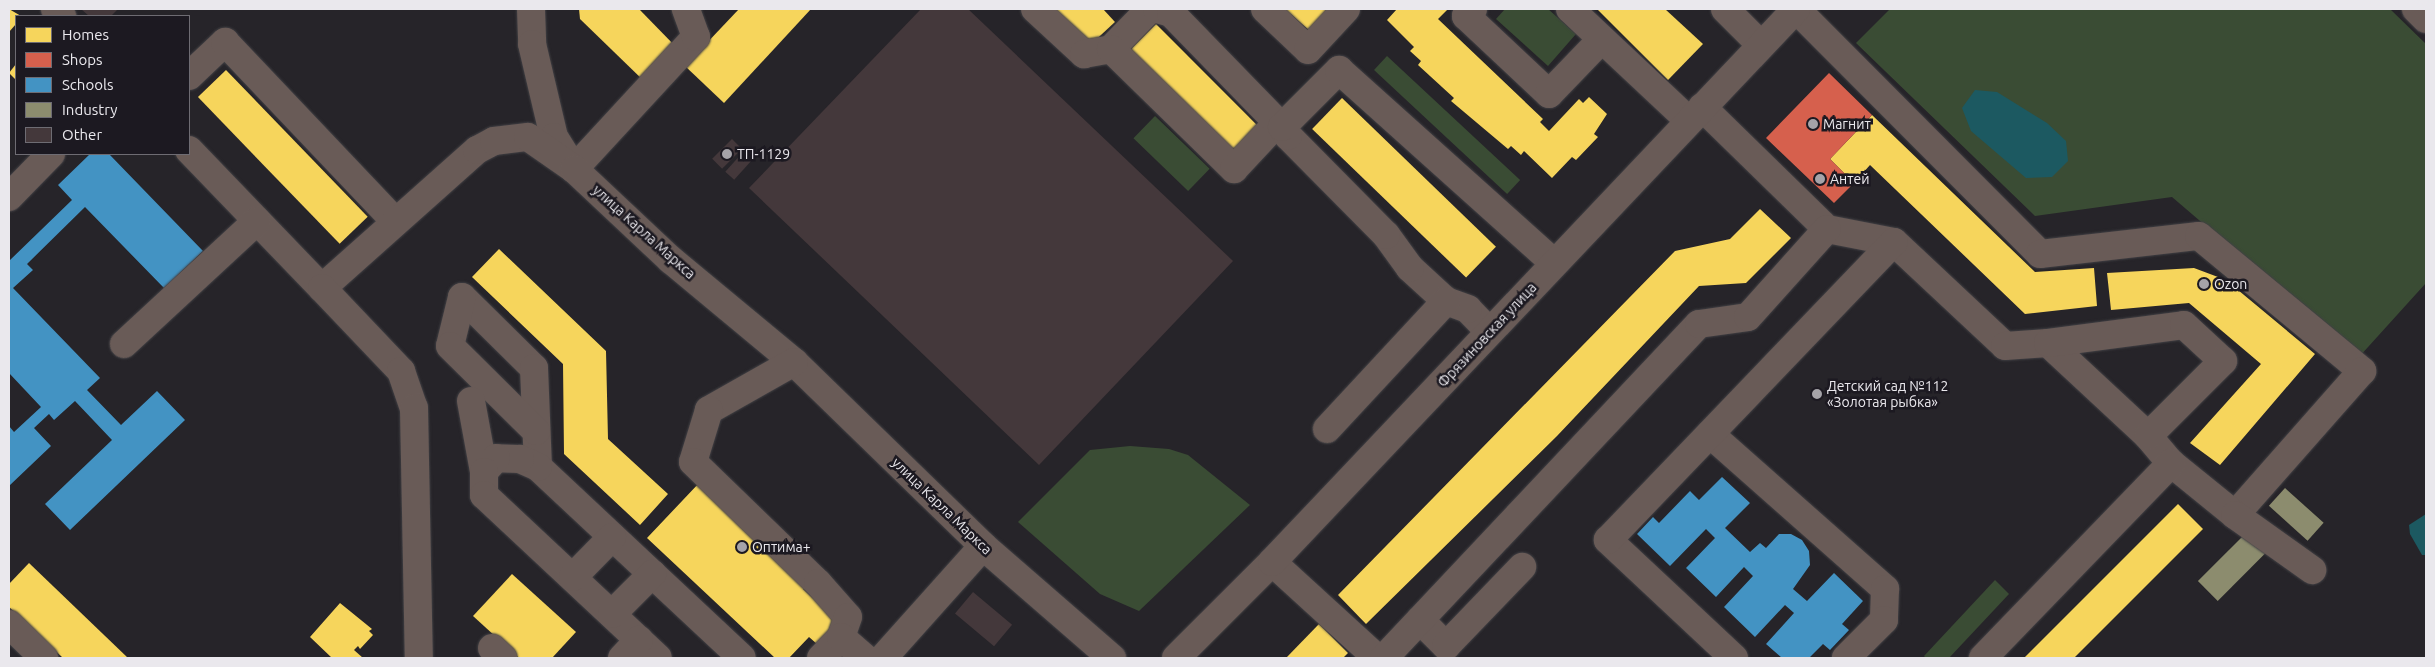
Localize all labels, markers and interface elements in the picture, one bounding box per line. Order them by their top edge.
legend [15,15,190,155]
text: Homes [62,26,109,43]
text: Shops [62,51,103,68]
text: Schools [62,76,113,93]
text: Industry [62,101,117,118]
place label: Магнит [1823,116,1871,132]
marker: Магнит [1807,118,1819,130]
text: Other [62,126,102,143]
place label: ТП-1129 [737,146,790,162]
marker: ТП-1129 [721,148,733,160]
place label: Антей [1830,171,1870,187]
marker: Антей [1814,173,1826,185]
street label: улица Карла Маркса [589,182,699,282]
place label: Ozon [2214,276,2247,292]
marker: Ozon [2198,278,2210,290]
street label: Фрязиновская улица [1434,279,1540,391]
place label: Детский сад №112 «Золотая рыбка» [1827,378,1948,411]
marker: Детский сад №112 «Золотая рыбка» [1811,388,1823,400]
street label: улица Карла Маркса [889,454,995,558]
place label: Оптима+ [752,539,811,555]
marker: Оптима+ [736,541,748,553]

